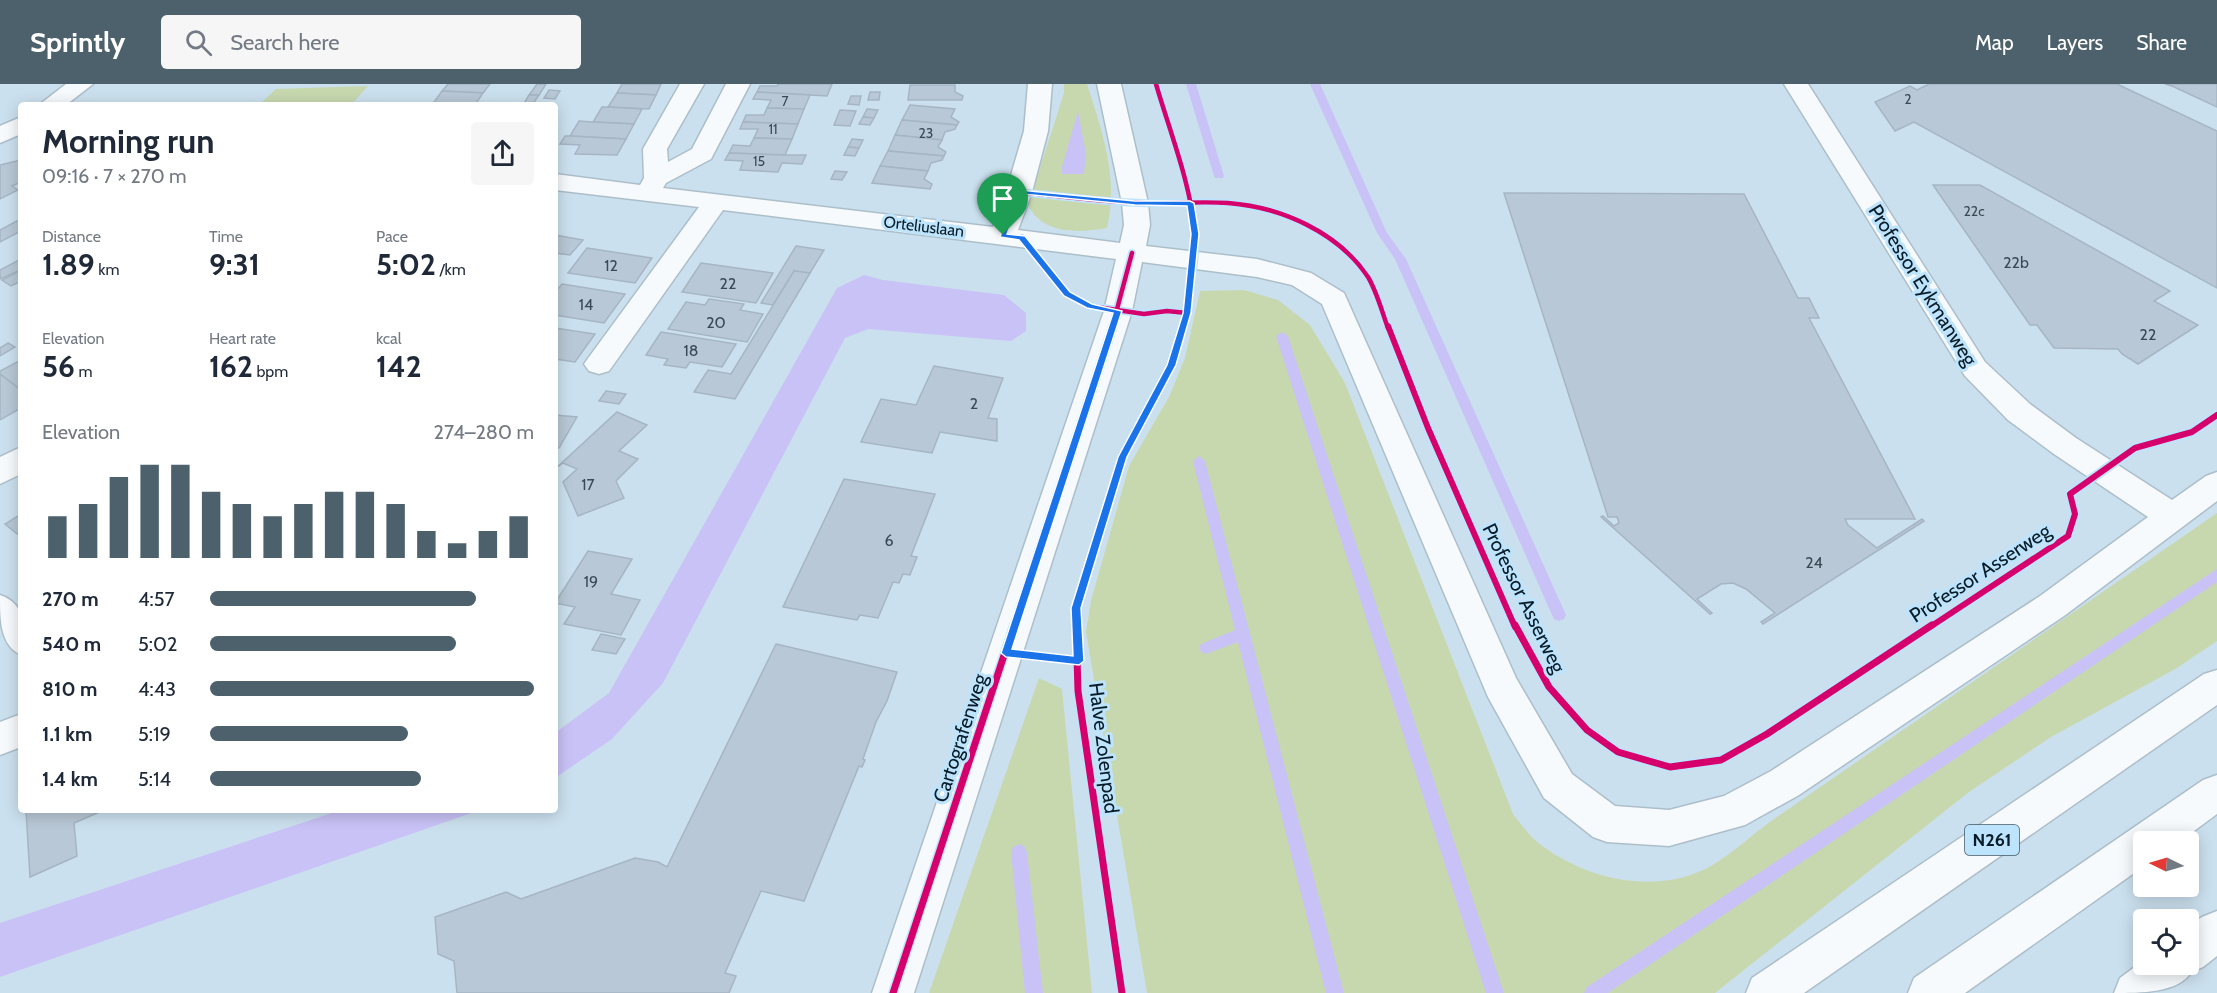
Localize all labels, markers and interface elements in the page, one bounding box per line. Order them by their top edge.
search box [161,15,581,69]
text: Sprintly [30,25,125,59]
icon: search [182,26,215,59]
text: Search here [230,29,340,56]
text: Map [1975,30,2014,55]
text: Layers [2047,30,2103,55]
text: Share [2136,30,2187,55]
house number: 2 [1904,90,1912,108]
house number: 7 [781,92,789,110]
house number: 11 [768,120,778,138]
text: Morning run [42,121,214,161]
button: share [471,122,534,185]
house number: 23 [919,124,933,142]
house number: 15 [753,152,765,170]
text: 09:16 · 7 × 270 m [42,164,187,188]
pin [977,173,1028,235]
icon: arrive [986,182,1019,215]
street label: Professor Eykmanweg [1864,200,1983,371]
house number: 22c [1963,202,1985,220]
street label: Orteliuslaan [883,212,965,241]
text: Distance [42,227,101,246]
text: Time [209,227,243,246]
text: Pace [376,227,408,246]
text: 1.89 [42,246,95,283]
text: 9:31 [209,246,260,283]
text: 5:02 [376,246,436,283]
house number: 22b [2003,253,2029,272]
house number: 12 [604,256,618,275]
text: km [95,260,120,279]
text: /km [436,260,466,279]
house number: 22 [720,274,736,293]
house number: 14 [579,295,593,314]
house number: 20 [706,313,726,332]
house number: 22 [2140,325,2156,344]
text: Elevation [42,329,105,348]
text: Heart rate [209,329,276,348]
text: kcal [376,329,402,348]
house number: 18 [684,341,698,360]
text: 56 [42,348,75,385]
text: 162 [209,348,253,385]
text: 142 [376,348,422,385]
text: m [75,362,93,381]
text: bpm [253,362,288,381]
house number: 2 [970,394,978,413]
text: Elevation [42,420,120,444]
text: 274–280 m [433,420,534,444]
house number: 17 [581,475,595,494]
street label: Professor Asserweg [1905,518,2056,628]
street label: Professor Asserweg [1477,519,1571,678]
house number: 6 [884,531,894,550]
house number: 24 [1805,553,1823,572]
house number: 19 [584,572,598,591]
text: 270 m [42,587,99,611]
text: 4:57 [138,587,175,611]
text: 540 m [42,632,101,656]
text: 5:02 [138,632,177,656]
street label: Cartografenweg [928,670,992,805]
text: 810 m [42,677,97,701]
text: 4:43 [138,677,176,701]
street label: Halve Zolenpad [1084,681,1124,815]
text: 1.1 km [42,722,92,746]
text: 5:19 [138,722,171,746]
text: 1.4 km [42,767,98,791]
text: 5:14 [138,767,171,791]
road number: N261 [1965,825,2019,855]
north arrow [2133,831,2199,897]
map controls [2133,831,2199,975]
button: locate [2133,909,2199,975]

